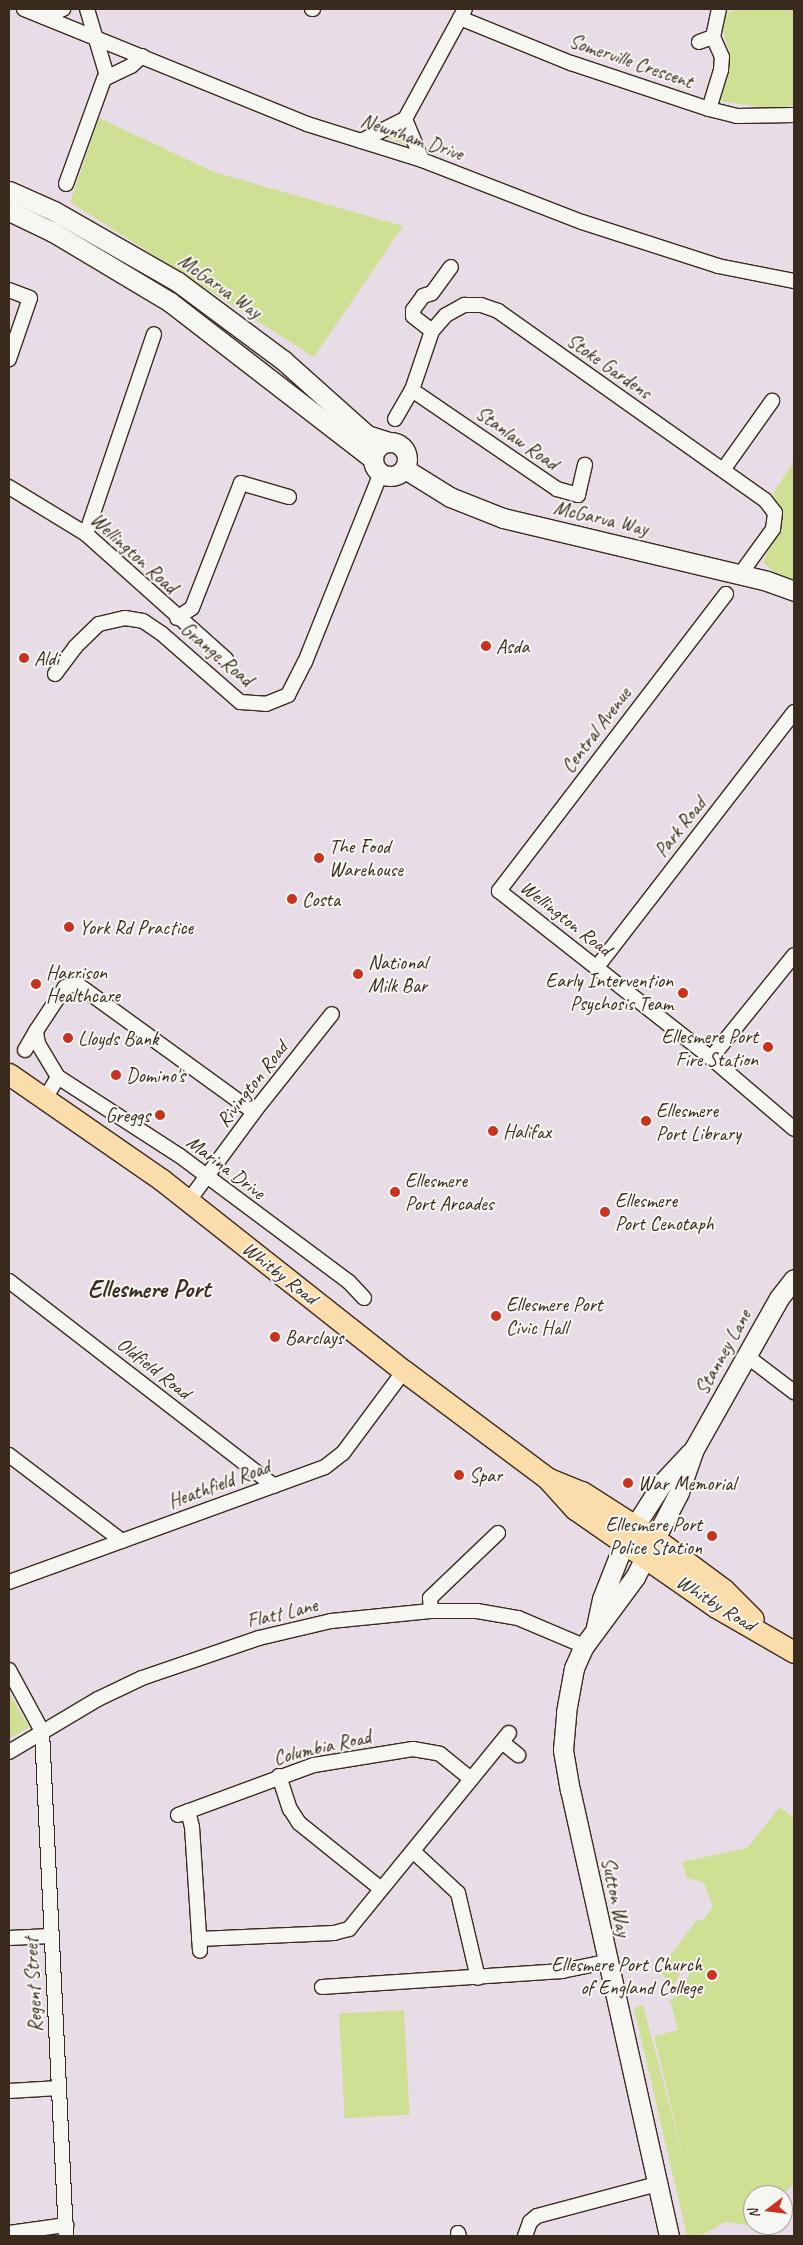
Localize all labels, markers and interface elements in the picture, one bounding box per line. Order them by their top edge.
street label: Somerville Crescent [566,29,696,93]
street label: Newnham Drive [357,108,467,166]
street label: McGarva Way [174,249,266,323]
street label: Stoke Gardens [562,328,656,404]
street label: Stanlaw Road [471,401,563,475]
street label: McGarva Way [551,495,651,541]
street label: Wellington Road [86,508,182,598]
street label: Grange Road [176,617,258,691]
place label: Asda [496,634,529,658]
marker: Asda [480,640,492,652]
place label: Aldi [34,646,59,670]
marker: Aldi [18,652,30,664]
street label: Central Avenue [556,682,636,778]
street label: Park Road [649,792,711,862]
place label: The Food Warehouse [329,834,403,881]
marker: The Food Warehouse [313,852,325,864]
street label: Wellington Road [516,875,616,961]
place label: Costa [302,887,340,911]
marker: Costa [286,893,298,905]
place label: York Rd Practice [79,915,194,939]
marker: York Rd Practice [63,921,75,933]
place label: National Milk Bar [368,950,428,997]
place label: Harrison Healthcare [46,960,120,1007]
marker: National Milk Bar [352,968,364,980]
place label: Early Intervention Psychosis Team [546,969,673,1016]
marker: Harrison Healthcare [30,978,42,990]
marker: Early Intervention Psychosis Team [677,987,689,999]
place label: Ellesmere Port Fire Station [662,1024,758,1071]
place label: Lloyds Bank [78,1026,159,1050]
marker: Lloyds Bank [62,1032,74,1044]
street label: Rivington Road [211,1036,293,1132]
marker: Ellesmere Port Fire Station [762,1041,774,1053]
place label: Domino's [126,1063,185,1087]
marker: Domino's [110,1069,122,1081]
place label: Ellesmere Port Library [656,1098,741,1145]
place label: Greggs [106,1103,150,1127]
marker: Greggs [154,1109,166,1121]
marker: Ellesmere Port Library [640,1115,652,1127]
place label: Halifax [503,1119,551,1143]
marker: Halifax [487,1125,499,1137]
street label: Marina Drive [182,1130,270,1204]
place label: Ellesmere Port Arcades [405,1168,493,1215]
marker: Ellesmere Port Arcades [389,1186,401,1198]
place label: Ellesmere Port Cenotaph [615,1188,713,1235]
marker: Ellesmere Port Cenotaph [599,1206,611,1218]
street label: Whitby Road [238,1236,322,1310]
district label: Ellesmere Port [88,1274,210,1304]
place label: Ellesmere Port Civic Hall [506,1292,602,1339]
street label: Stanney Lane [690,1305,756,1399]
marker: Ellesmere Port Civic Hall [490,1310,502,1322]
place label: Barclays [285,1325,343,1349]
marker: Barclays [269,1331,281,1343]
street label: Oldfield Road [112,1332,196,1404]
street label: Heathfield Road [165,1454,273,1514]
place label: Spar [469,1463,502,1487]
marker: Spar [453,1469,465,1481]
place label: War Memorial [638,1471,735,1495]
marker: War Memorial [622,1477,634,1489]
place label: Ellesmere Port Police Station [606,1512,702,1559]
marker: Ellesmere Port Police Station [706,1530,718,1542]
street label: Whitby Road [672,1569,760,1637]
street label: Flatt Lane [244,1593,320,1633]
street label: Columbia Road [271,1724,373,1770]
street label: Sutton Way [596,1855,636,1939]
street label: Regent Street [19,1937,47,2033]
place label: Ellesmere Port Church of England College [551,1952,702,1999]
marker: Ellesmere Port Church of England College [706,1969,718,1981]
north arrow [743,2185,793,2235]
text: N [745,2207,763,2220]

